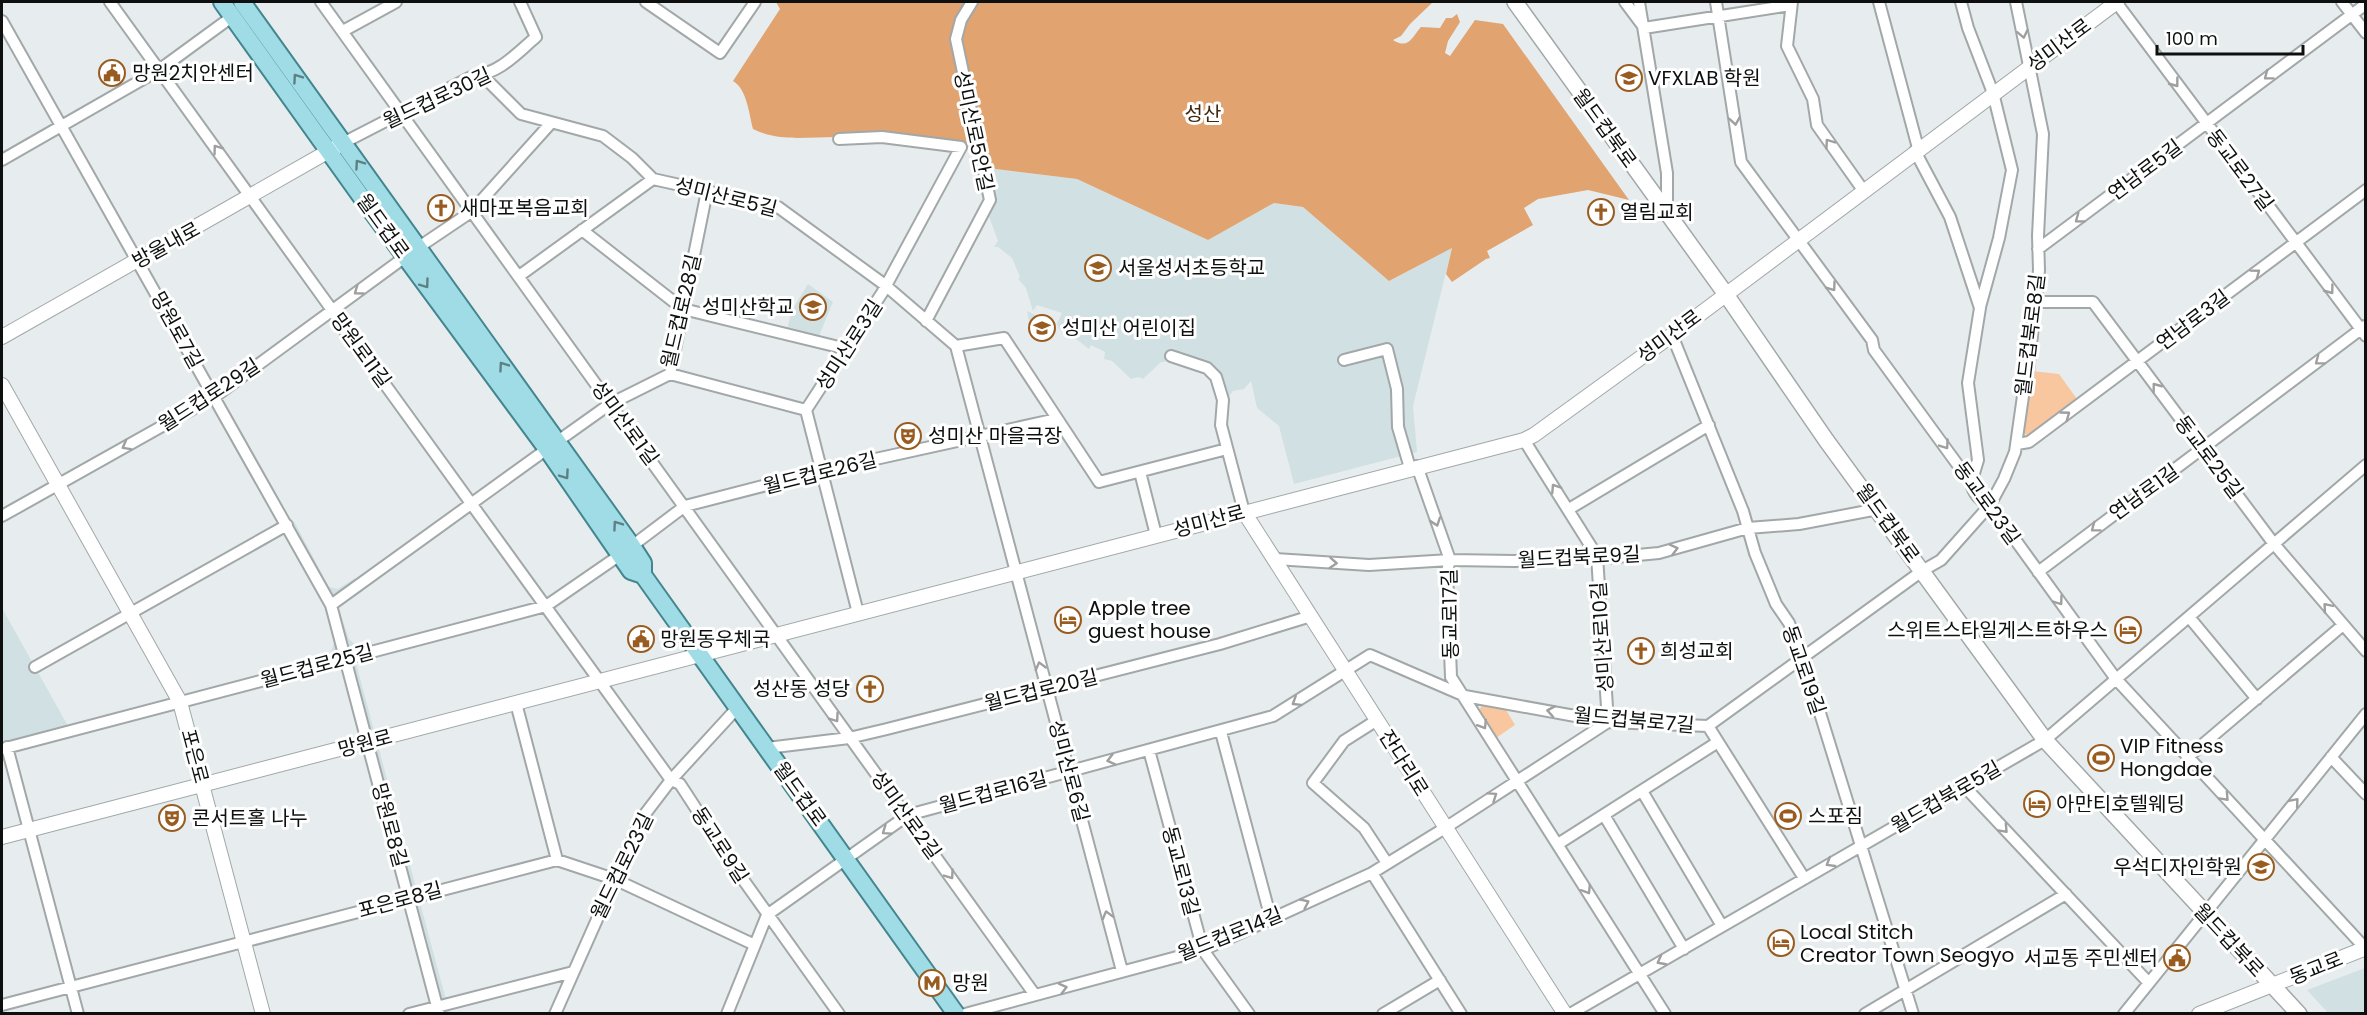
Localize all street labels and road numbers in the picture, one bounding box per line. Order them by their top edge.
street label: 성미산로 [2021,12,2097,78]
street label: 월드컵로30길 [378,61,496,135]
street label: 성미산로5안길 [948,68,1000,194]
street label: 월드컵북로 [1567,83,1643,173]
street label: 동교로27길 [2200,123,2280,217]
street label: 연남로5길 [2102,133,2188,207]
street label: 성미산로5길 [672,171,780,223]
street label: 월드컵로 [350,188,416,264]
street label: 방울내로 [127,215,205,275]
street label: 월드컵로28길 [654,251,708,371]
street label: 월드컵북로8길 [2009,272,2051,398]
street label: 연남로3길 [2150,283,2236,357]
street label: 망원로7길 [144,286,210,374]
street label: 성미산로3길 [809,294,889,396]
street label: 성미산로 [1631,303,1707,369]
street label: 망원로11길 [324,307,398,393]
street label: 월드컵로29길 [153,352,265,438]
street label: 성미산로1길 [585,375,665,471]
street label: 동교로25길 [2168,410,2250,504]
street label: 월드컵로26길 [760,445,880,501]
street label: 동교로23길 [1947,456,2027,550]
street label: 연남로1길 [2103,457,2185,527]
street label: 월드컵북로 [1850,478,1926,568]
street label: 성미산로 [1170,498,1248,544]
street label: 월드컵북로9길 [1517,540,1641,574]
street label: 동교로17길 [1435,568,1465,660]
street label: 성미산로10길 [1584,581,1620,693]
street label: 동교로19길 [1776,622,1832,718]
street label: 월드컵로25길 [257,637,377,695]
street label: 월드컵로20길 [981,662,1101,718]
street label: 월드컵북로7길 [1572,701,1696,739]
street label: 성미산로6길 [1042,717,1096,825]
street label: 망원로 [335,722,395,764]
street label: 잔다리로 [1373,724,1435,802]
street label: 포은로 [174,726,216,786]
street label: 월드컵북로5길 [1886,754,2006,840]
street label: 월드컵로 [767,756,833,832]
street label: 월드컵로16길 [936,764,1050,820]
street label: 성미산로2길 [864,765,948,865]
street label: 망원로8길 [365,780,415,870]
street label: 동교로9길 [685,801,755,889]
street label: 월드컵로23길 [584,808,660,924]
street label: 동교로13길 [1156,823,1206,919]
street label: 포은로8길 [355,875,445,925]
street label: 월드컵북로 [2187,897,2271,983]
street label: 월드컵로14길 [1173,900,1287,968]
street label: 동교로 [2285,945,2347,991]

